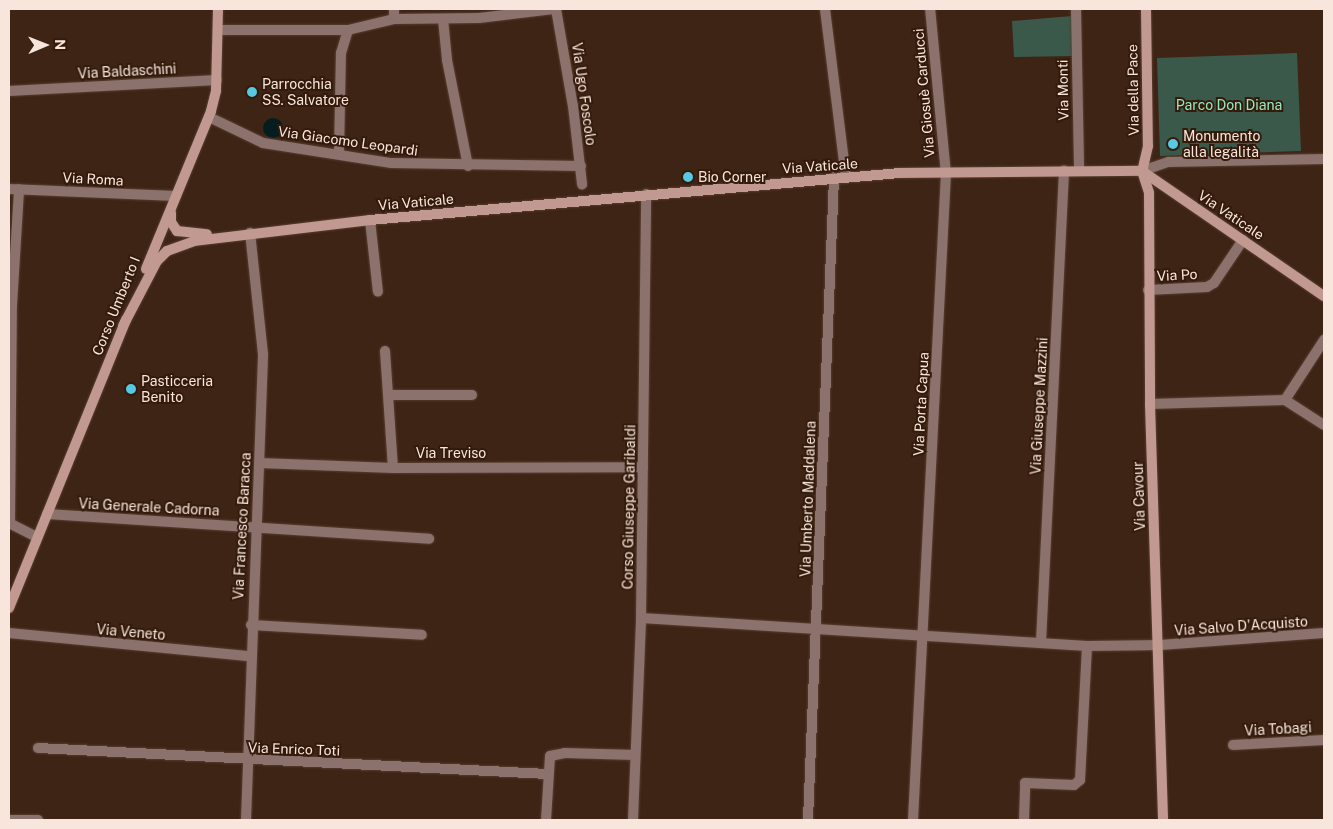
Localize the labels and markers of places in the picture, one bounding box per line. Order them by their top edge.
place label: Parrocchia SS. Salvatore [262,76,349,108]
marker: Parrocchia SS. Salvatore [246,86,258,98]
place label: Monumento alla legalità [1183,128,1261,160]
marker: Monumento alla legalità [1167,138,1179,150]
place label: Bio Corner [698,169,767,185]
marker: Bio Corner [682,171,694,183]
place label: Pasticceria Benito [141,373,213,406]
marker: Pasticceria Benito [125,383,137,395]

